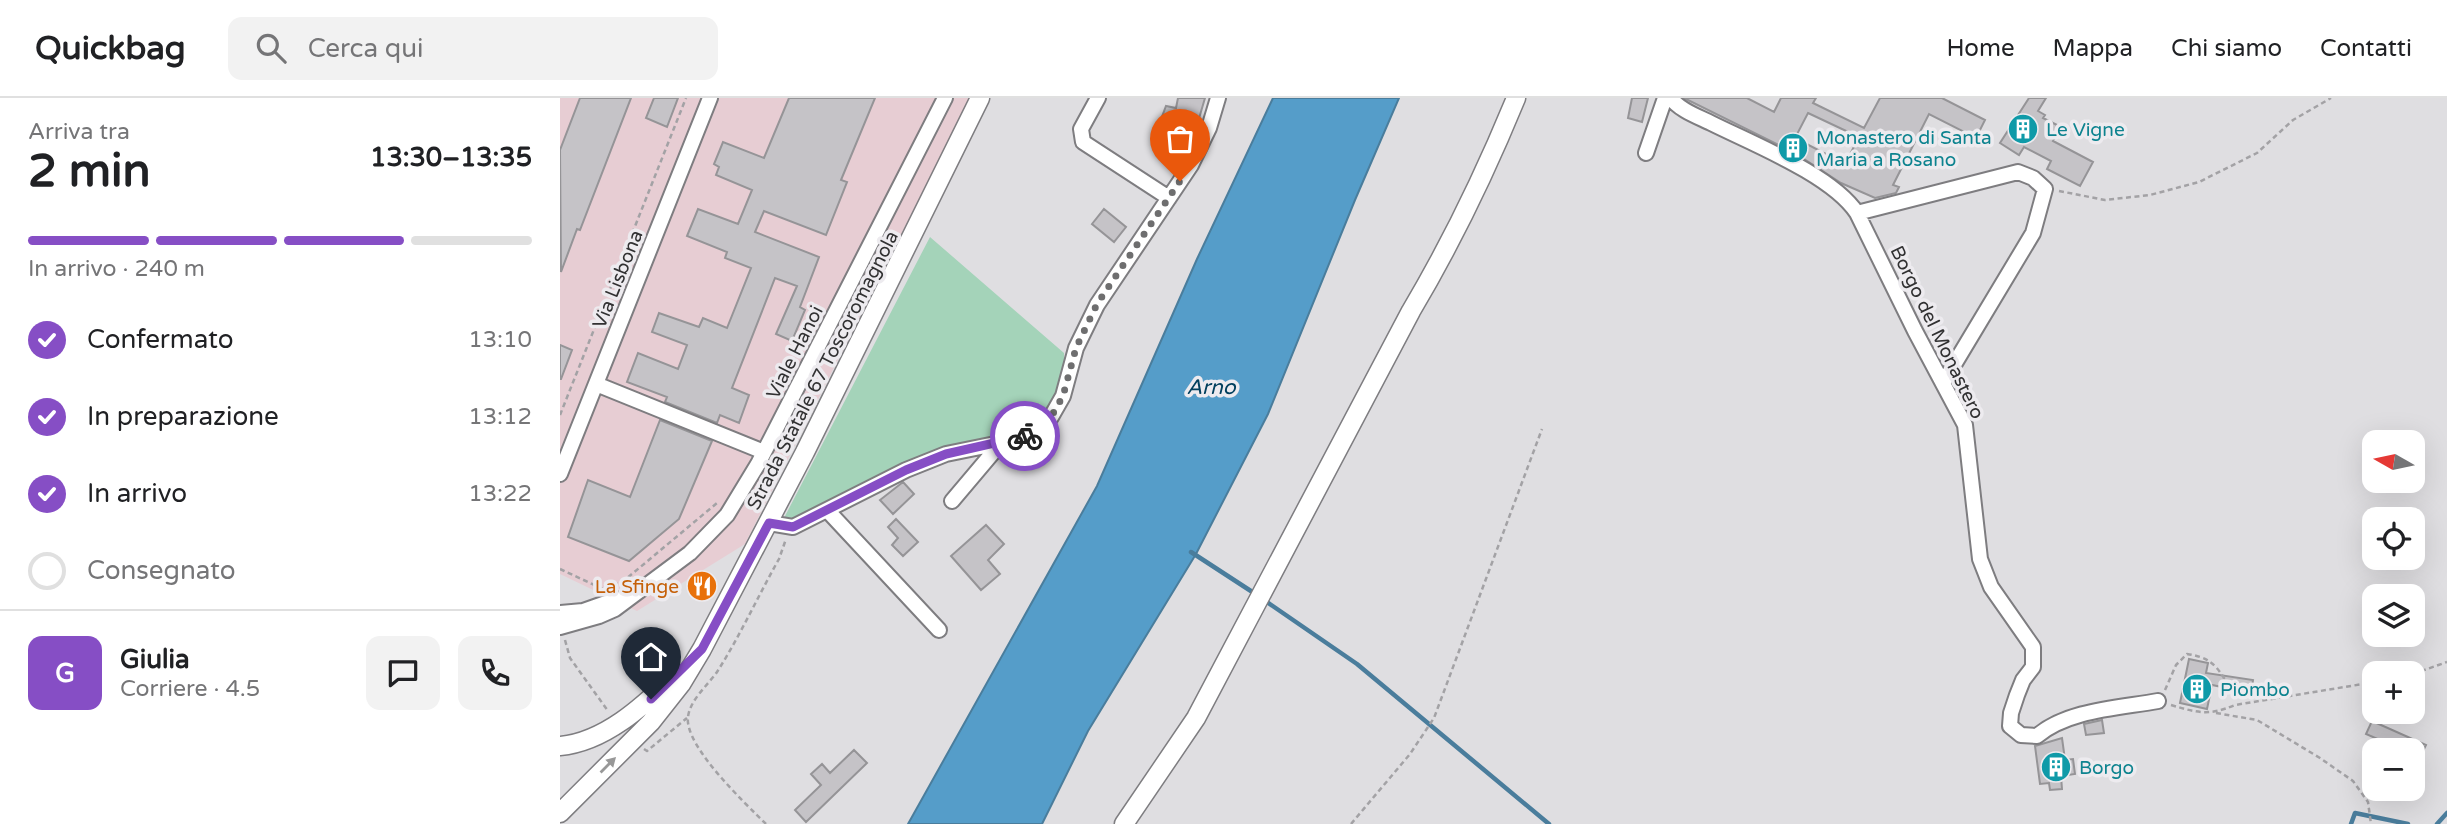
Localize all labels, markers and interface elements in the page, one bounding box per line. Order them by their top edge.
search box [228,17,718,80]
text: Quickbag [35,29,186,68]
icon: search [252,29,290,67]
text: Cerca qui [308,33,424,64]
text: Home [1947,34,2015,63]
text: Mappa [2053,34,2133,63]
text: Chi siamo [2171,34,2282,63]
text: Contatti [2320,34,2412,63]
pin [1150,109,1210,181]
building icon: Le Vigne [2006,112,2040,146]
text: Arriva tra [28,118,130,146]
place label: Le Vigne [2046,119,2125,141]
icon: bag [1161,120,1199,158]
place label: Monastero di Santa Maria a Rosano [1816,127,1992,171]
building icon: Monastero di Santa Maria a Rosano [1776,131,1810,165]
text: 13:30–13:35 [370,142,532,173]
text: 2 min [28,144,151,199]
street label: Via Lisbona [588,227,648,332]
street label: Strada Statale 67 Toscoromagnola [743,227,903,514]
street label: Borgo del Monastero [1886,242,1989,423]
text: In arrivo · 240 m [28,255,205,283]
street label: Viale Hanoi [762,302,828,403]
icon: check [28,321,66,359]
text: Confermato [87,324,234,355]
text: 13:10 [468,326,532,354]
water label: Arno [1186,375,1237,400]
icon: check [28,398,66,436]
text: In preparazione [87,401,279,432]
courier [990,401,1060,471]
text: 13:12 [468,403,532,431]
icon: bike [1006,417,1044,455]
north arrow [2362,430,2426,494]
map controls [2362,430,2425,801]
icon: check [28,475,66,513]
text: In arrivo [87,478,187,509]
text: 13:22 [468,480,532,508]
button: locate [2362,507,2425,570]
text: Consegnato [87,555,236,586]
restaurant icon: La Sfinge [685,569,719,603]
place label: La Sfinge [595,576,679,598]
button: layers [2362,584,2425,647]
pin [621,627,681,699]
button: chat [366,636,440,710]
button: phone [458,636,532,710]
icon: home [632,638,670,676]
text: Giulia [120,644,190,675]
text: G [55,658,75,689]
button: + [2362,661,2425,724]
building icon: Piombo [2180,672,2214,706]
text: Corriere · 4.5 [120,675,260,703]
place label: Piombo [2220,679,2290,701]
button: − [2362,738,2425,801]
building icon: Borgo [2039,750,2073,784]
one-way arrow [600,757,616,773]
place label: Borgo [2079,757,2134,779]

